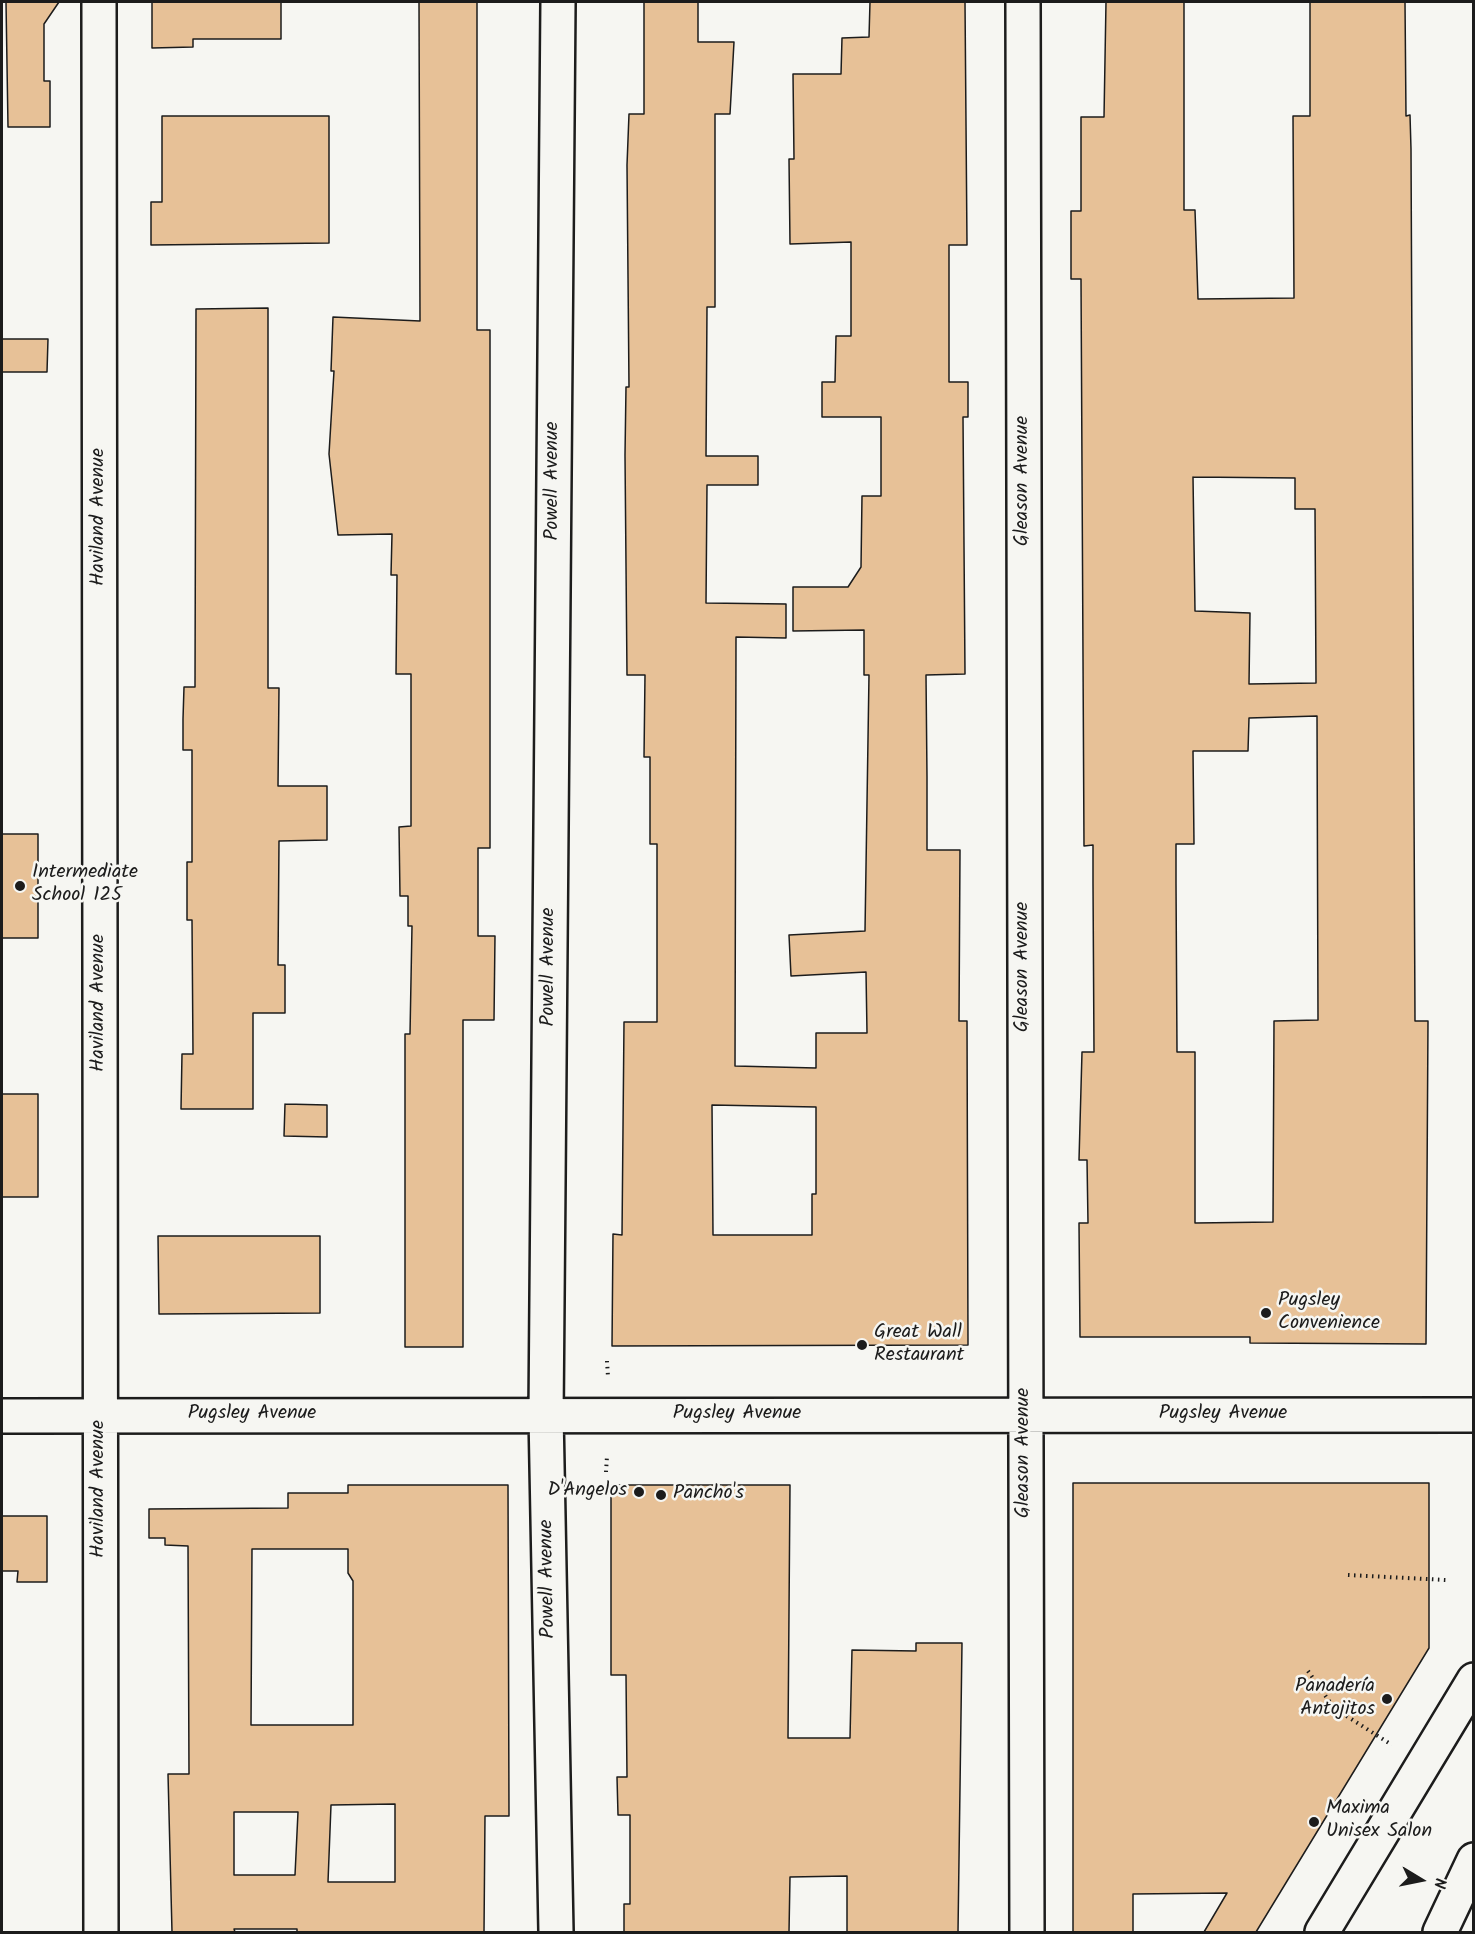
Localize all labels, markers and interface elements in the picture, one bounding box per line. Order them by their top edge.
street label: Gleason Avenue [1012,416,1036,546]
street label: Powell Avenue [542,421,566,541]
street label: Haviland Avenue [88,448,112,586]
place label: Intermediate School 125 [32,862,138,909]
marker: Intermediate School 125 [13,879,27,893]
street label: Gleason Avenue [1012,902,1036,1032]
street label: Powell Avenue [538,907,562,1027]
street label: Haviland Avenue [88,934,112,1072]
place label: Pugsley Convenience [1278,1290,1380,1337]
marker: Pugsley Convenience [1259,1306,1273,1320]
place label: Great Wall Restaurant [874,1322,964,1369]
marker: Great Wall Restaurant [855,1338,869,1352]
street label: Gleason Avenue [1013,1388,1037,1518]
street label: Pugsley Avenue [188,1403,316,1427]
street label: Pugsley Avenue [673,1403,801,1427]
street label: Pugsley Avenue [1159,1403,1287,1427]
street label: Haviland Avenue [88,1420,112,1558]
place label: D'Angelos [547,1480,627,1504]
place label: Pancho's [673,1483,744,1507]
marker: D'Angelos [632,1485,646,1499]
marker: Pancho's [654,1488,668,1502]
street label: Powell Avenue [536,1519,562,1639]
place label: Panadería Antojitos [1295,1676,1375,1723]
marker: Panadería Antojitos [1380,1692,1394,1706]
place label: Maxima Unisex Salon [1326,1798,1432,1845]
marker: Maxima Unisex Salon [1307,1815,1321,1829]
north arrow [1391,1850,1451,1910]
text: N [1426,1876,1452,1890]

